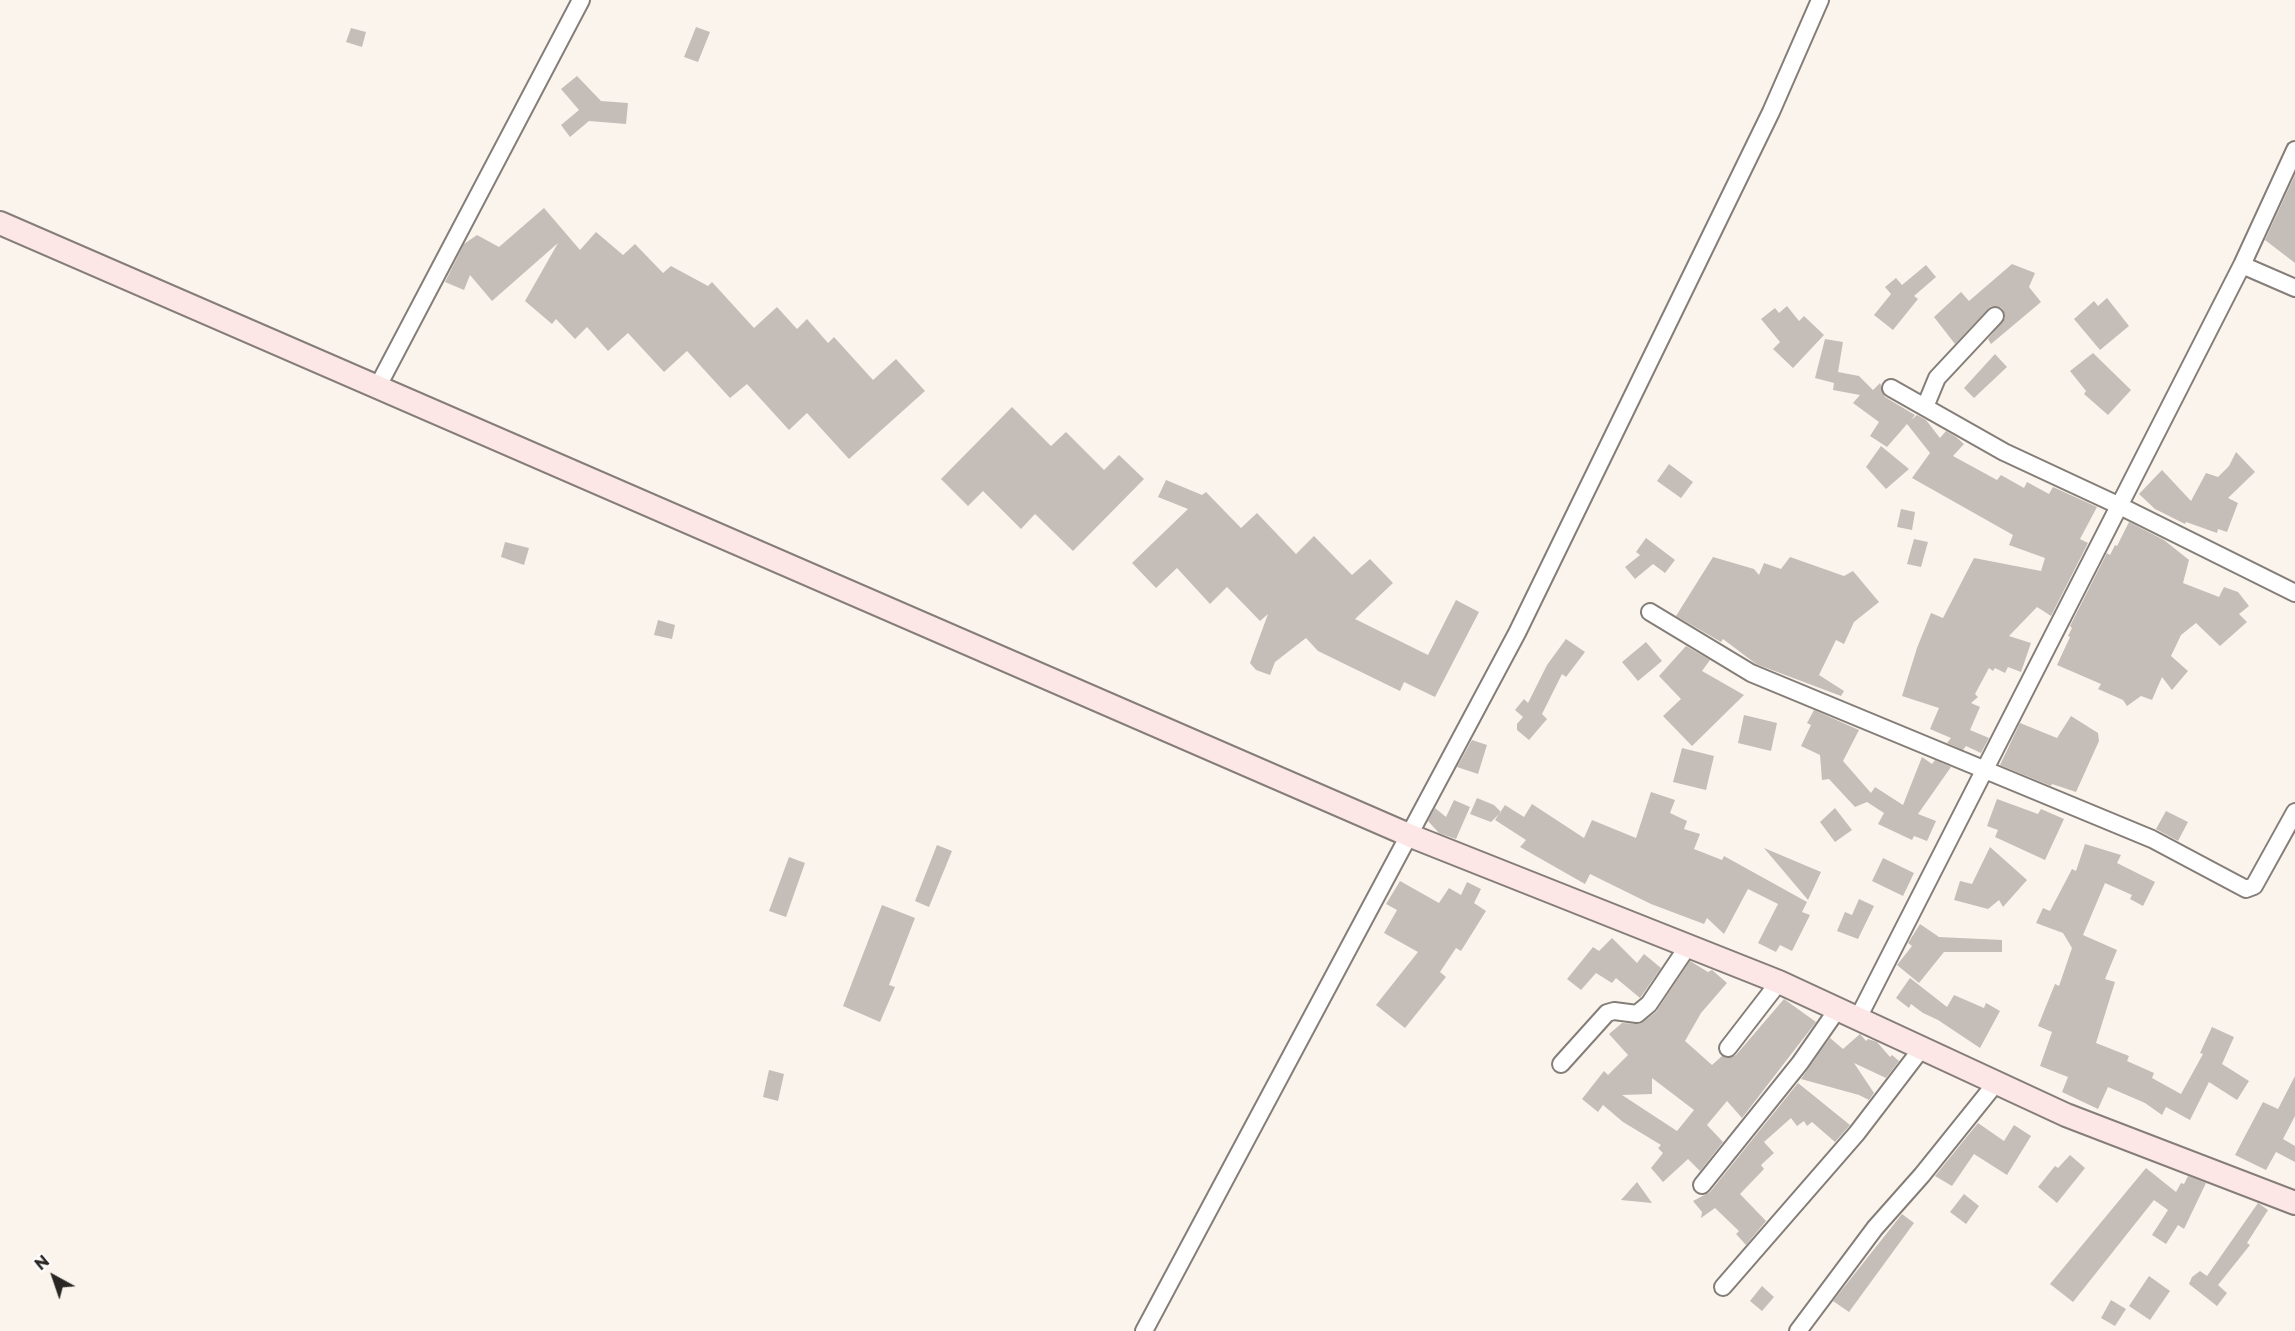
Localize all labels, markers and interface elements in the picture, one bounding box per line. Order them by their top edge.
north arrow [24,1247,84,1307]
text: N [31,1251,53,1274]

